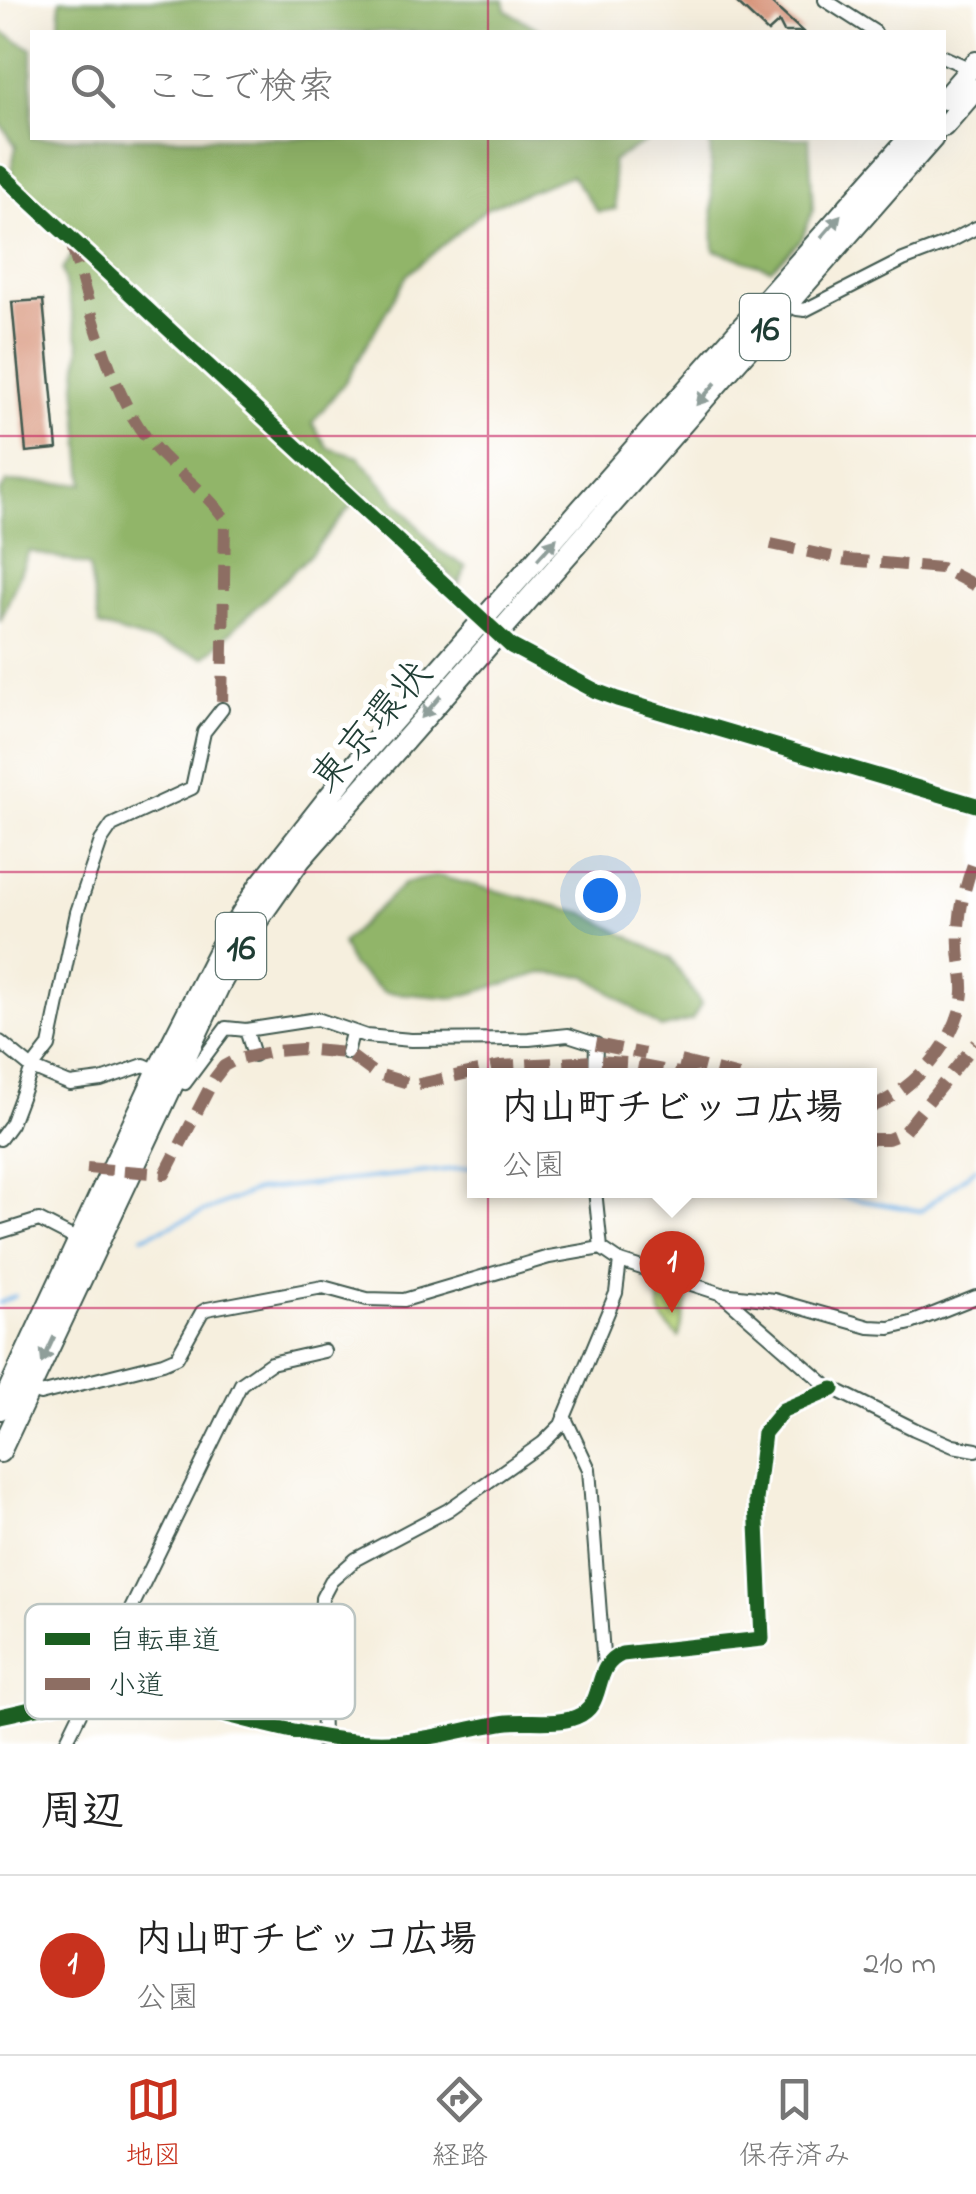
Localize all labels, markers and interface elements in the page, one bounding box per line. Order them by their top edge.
search box [30,30,946,140]
icon: search [65,58,120,113]
text: ここで検索 [145,61,335,117]
one-way arrow [819,214,841,239]
road number: 16 [740,294,790,360]
one-way arrow [696,381,718,406]
one-way arrow [535,537,557,562]
street label: 東京環状 [299,648,448,808]
one-way arrow [421,694,443,719]
your location [575,870,626,921]
road number: 16 [216,913,266,979]
popup [467,1068,877,1198]
text: 内山町チビッコ広場 [501,1082,843,1138]
text: 公園 [501,1144,565,1191]
pin: 1 [640,1230,704,1313]
one-way arrow [39,1335,56,1364]
legend [25,1604,355,1719]
text: 自転車道 [108,1622,220,1663]
text: 小道 [108,1667,164,1708]
text: 周辺 [40,1783,124,1844]
text: 内山町チビッコ広場 [135,1914,477,1970]
text: 1 [67,1942,78,1989]
text: 210 m [863,1942,936,1989]
text: 公園 [135,1976,199,2023]
tab: 地図 [125,2072,181,2178]
tab: 経路 [432,2072,488,2178]
tab: 保存済み [739,2072,851,2178]

